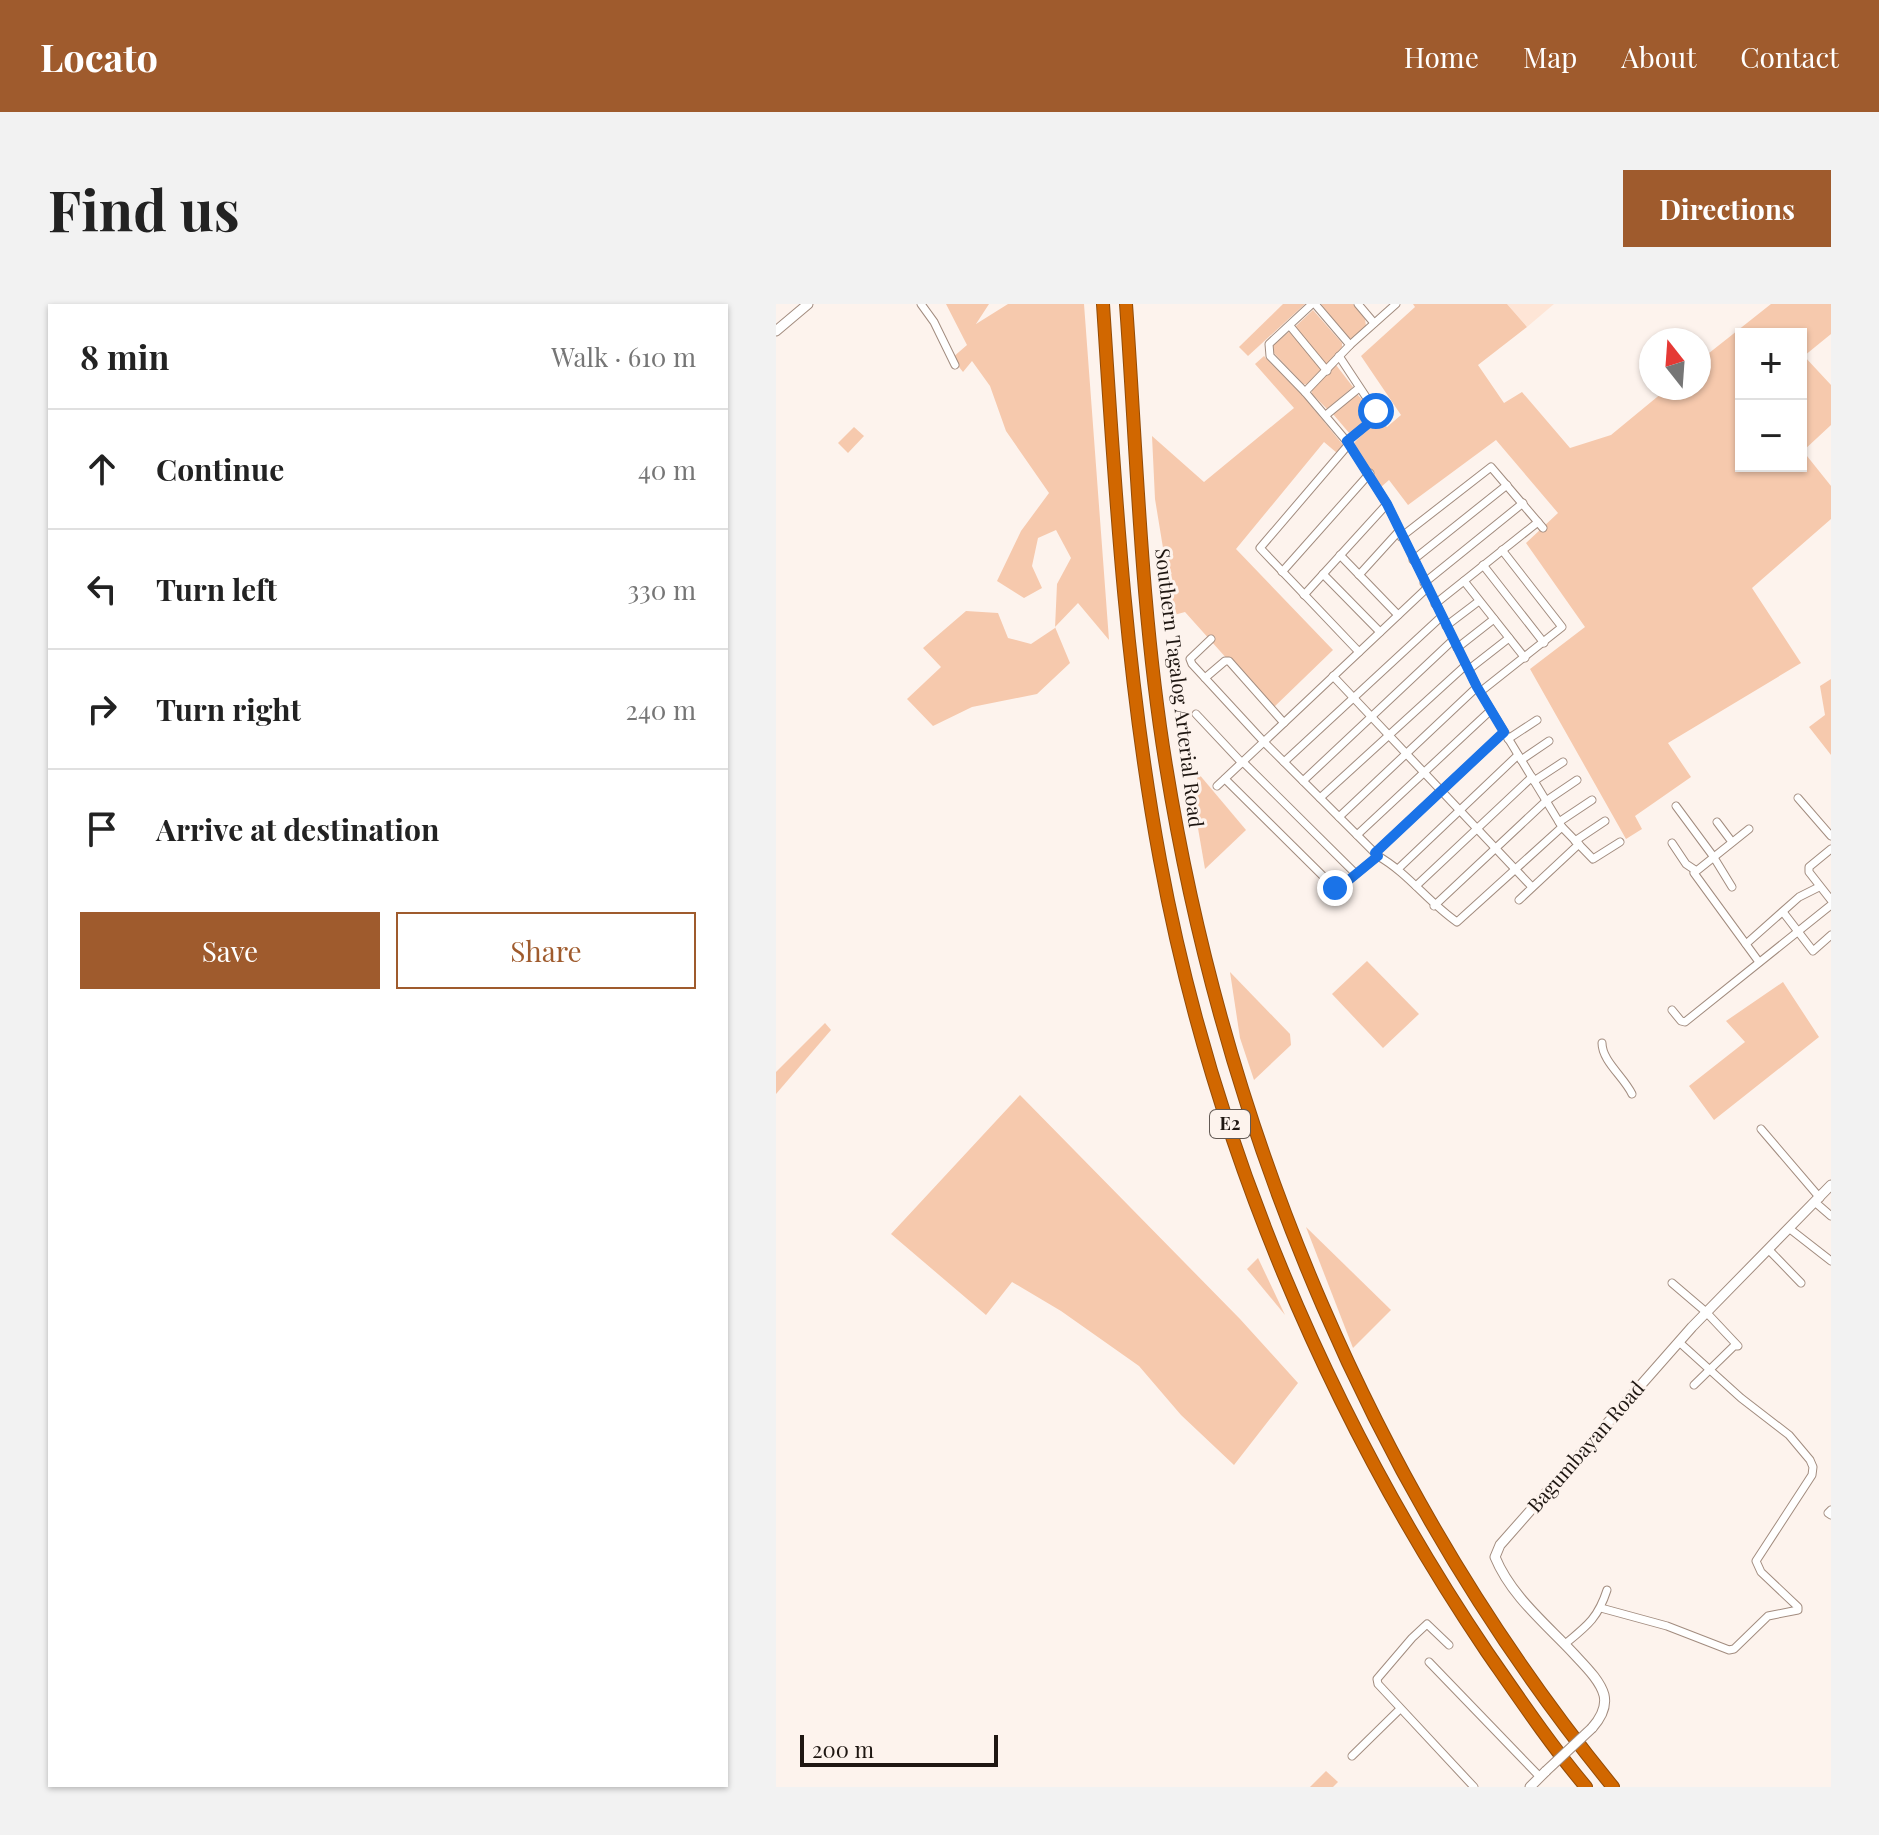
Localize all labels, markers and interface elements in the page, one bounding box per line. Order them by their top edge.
text: Locato [40,31,158,82]
text: Home [1404,38,1479,75]
text: Map [1523,38,1577,75]
text: About [1621,38,1696,75]
text: Contact [1740,38,1839,75]
button: Directions [1623,170,1831,247]
text: Find us [48,171,240,246]
north arrow [1639,328,1711,400]
map controls [1735,328,1807,472]
button: + [1735,328,1807,400]
text: 8 min [80,333,169,379]
text: Walk · 610 m [551,339,696,374]
route start [1358,393,1394,429]
button: − [1735,400,1807,472]
icon: ahead [80,447,124,491]
text: Continue [156,449,284,489]
text: 40 m [638,452,696,487]
street label: Southern Tagalog Arterial Road [1150,547,1211,829]
icon: left [80,567,124,611]
text: Turn left [156,569,277,609]
text: 330 m [627,572,696,607]
icon: right [80,687,124,731]
text: Turn right [156,689,301,729]
text: 240 m [626,692,696,727]
icon: arrive [80,807,124,851]
text: Arrive at destination [156,809,439,849]
route end [1317,870,1353,906]
button: Save [80,912,380,989]
button: Share [396,912,696,989]
road number: E2 [1210,1110,1250,1138]
street label: Bagumbayan Road [1520,1374,1650,1517]
scale bar [800,1731,998,1767]
text: 200 m [812,1734,874,1764]

